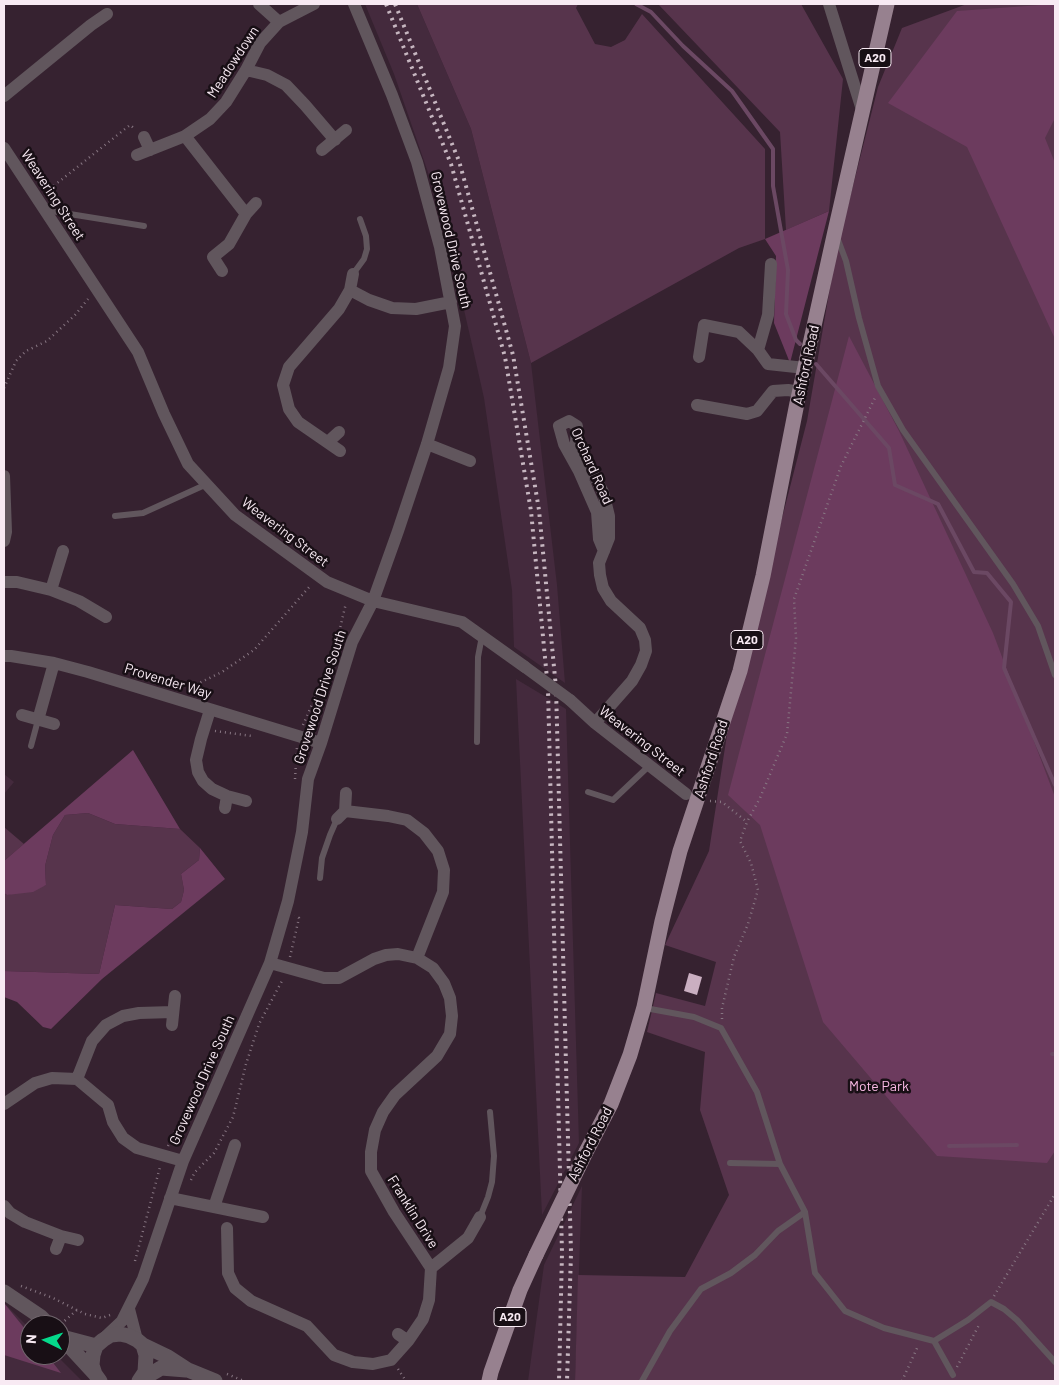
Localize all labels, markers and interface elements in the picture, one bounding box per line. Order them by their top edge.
street label: Meadowdown [204,23,262,101]
road number: A20 [859,48,891,68]
street label: Weavering Street [17,147,89,243]
street label: Grovewood Drive South [427,170,475,310]
street label: Ashford Road [789,324,823,406]
street label: Orchard Road [568,425,616,507]
street label: Weavering Street [238,494,332,570]
street label: Grovewood Drive South [290,628,350,766]
road number: A20 [731,630,763,650]
street label: Provender Way [122,660,214,702]
street label: Weavering Street [596,702,688,780]
street label: Ashford Road [690,718,732,800]
street label: Grovewood Drive South [166,1013,238,1147]
park label: Mote Park [849,1078,909,1094]
street label: Ashford Road [564,1104,616,1184]
street label: Franklin Drive [384,1172,442,1252]
road number: A20 [494,1308,526,1326]
north arrow [20,1315,70,1365]
text: N [22,1334,39,1344]

